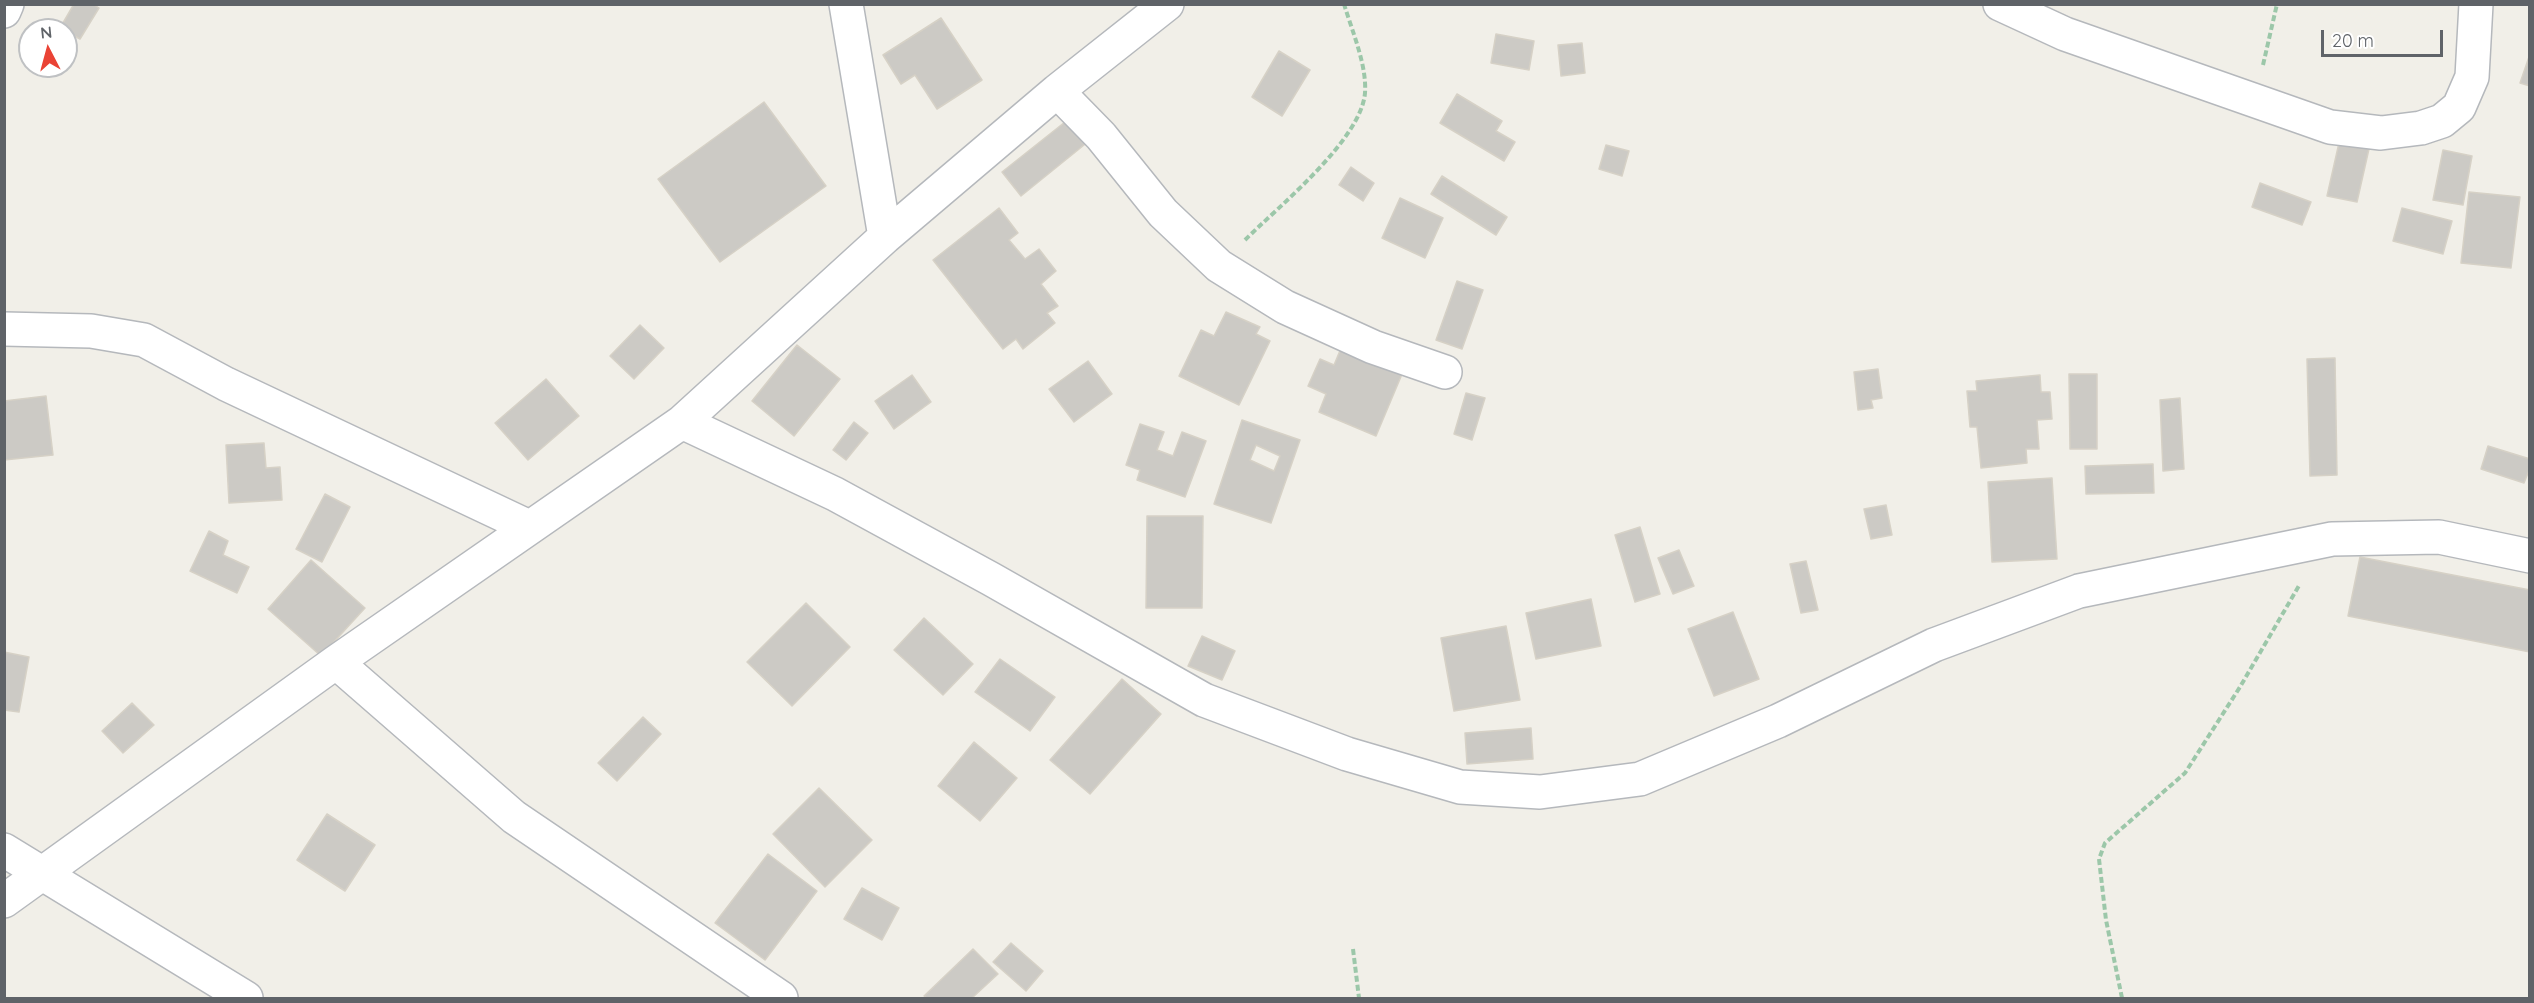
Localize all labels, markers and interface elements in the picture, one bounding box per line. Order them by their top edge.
north arrow [18,18,78,78]
scale bar [2324,18,2446,56]
text: N [39,22,53,43]
text: 20 m [2332,29,2374,52]

